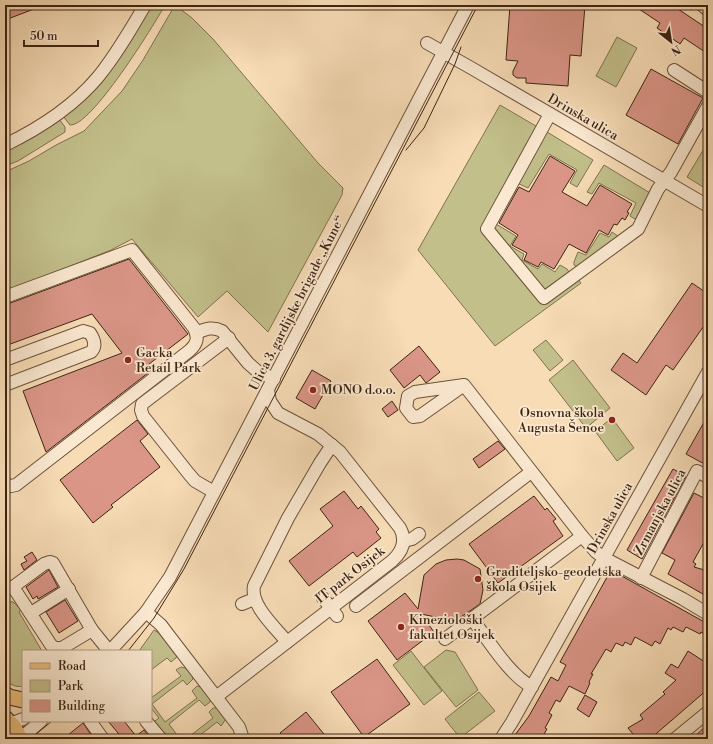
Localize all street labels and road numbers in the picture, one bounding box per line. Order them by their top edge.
street label: Drinska ulica [545,90,622,144]
street label: Ulica 3. gardijske brigade „Kune“ [246,213,348,393]
street label: Zrmanjska ulica [631,466,690,558]
street label: Drinska ulica [584,479,636,556]
street label: IT park Osijek [312,542,389,607]

